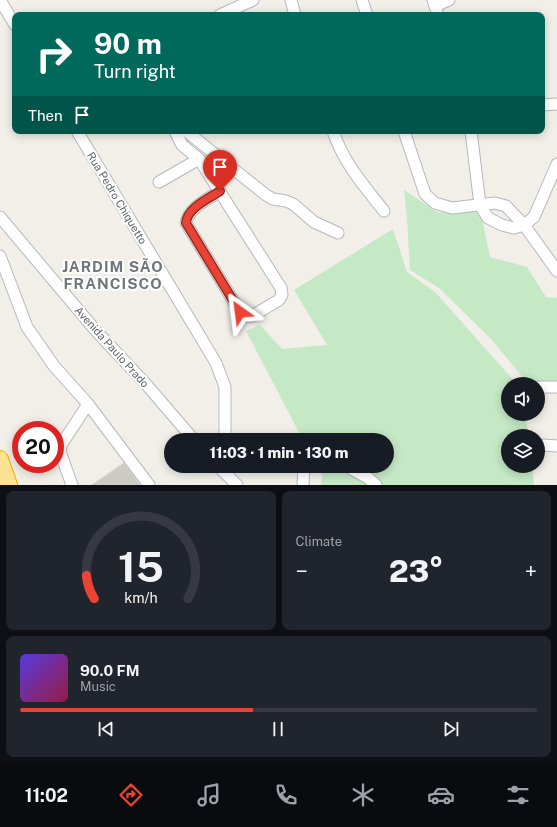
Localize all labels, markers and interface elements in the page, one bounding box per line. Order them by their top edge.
text: 90 m [94,27,162,60]
icon: right [28,28,80,80]
text: Turn right [94,61,176,82]
icon: arrive [71,104,93,126]
text: Then [28,107,63,124]
street label: Rua Pedro Chiquetto [85,150,149,246]
pin [203,150,237,191]
icon: arrive [209,156,231,178]
district label: JARDIM SÃO FRANCISCO [62,257,164,292]
position arrow [219,291,261,333]
street label: Avenida Paulo Prado [73,304,151,390]
map controls [501,377,545,473]
button: sound [501,377,545,421]
speed limit sign: 20 [12,421,64,473]
button: layers [501,429,545,473]
text: 11:03 · 1 min · 130 m [210,444,348,461]
text: Climate [296,534,342,549]
text: 15 [118,541,164,590]
text: 23° [389,553,443,589]
text: − [296,558,308,584]
text: + [525,558,537,584]
text: km/h [124,588,158,605]
text: 90.0 FM [80,662,140,679]
text: Music [80,679,116,694]
icon: previous [95,718,117,740]
icon: pause [267,718,289,740]
icon: next [440,718,462,740]
icon: directions [117,781,145,809]
icon: music [195,781,223,809]
icon: phone [272,781,300,809]
icon: climate [349,781,377,809]
icon: car [427,781,455,809]
icon: filters [504,781,532,809]
text: 11:02 [25,785,68,806]

